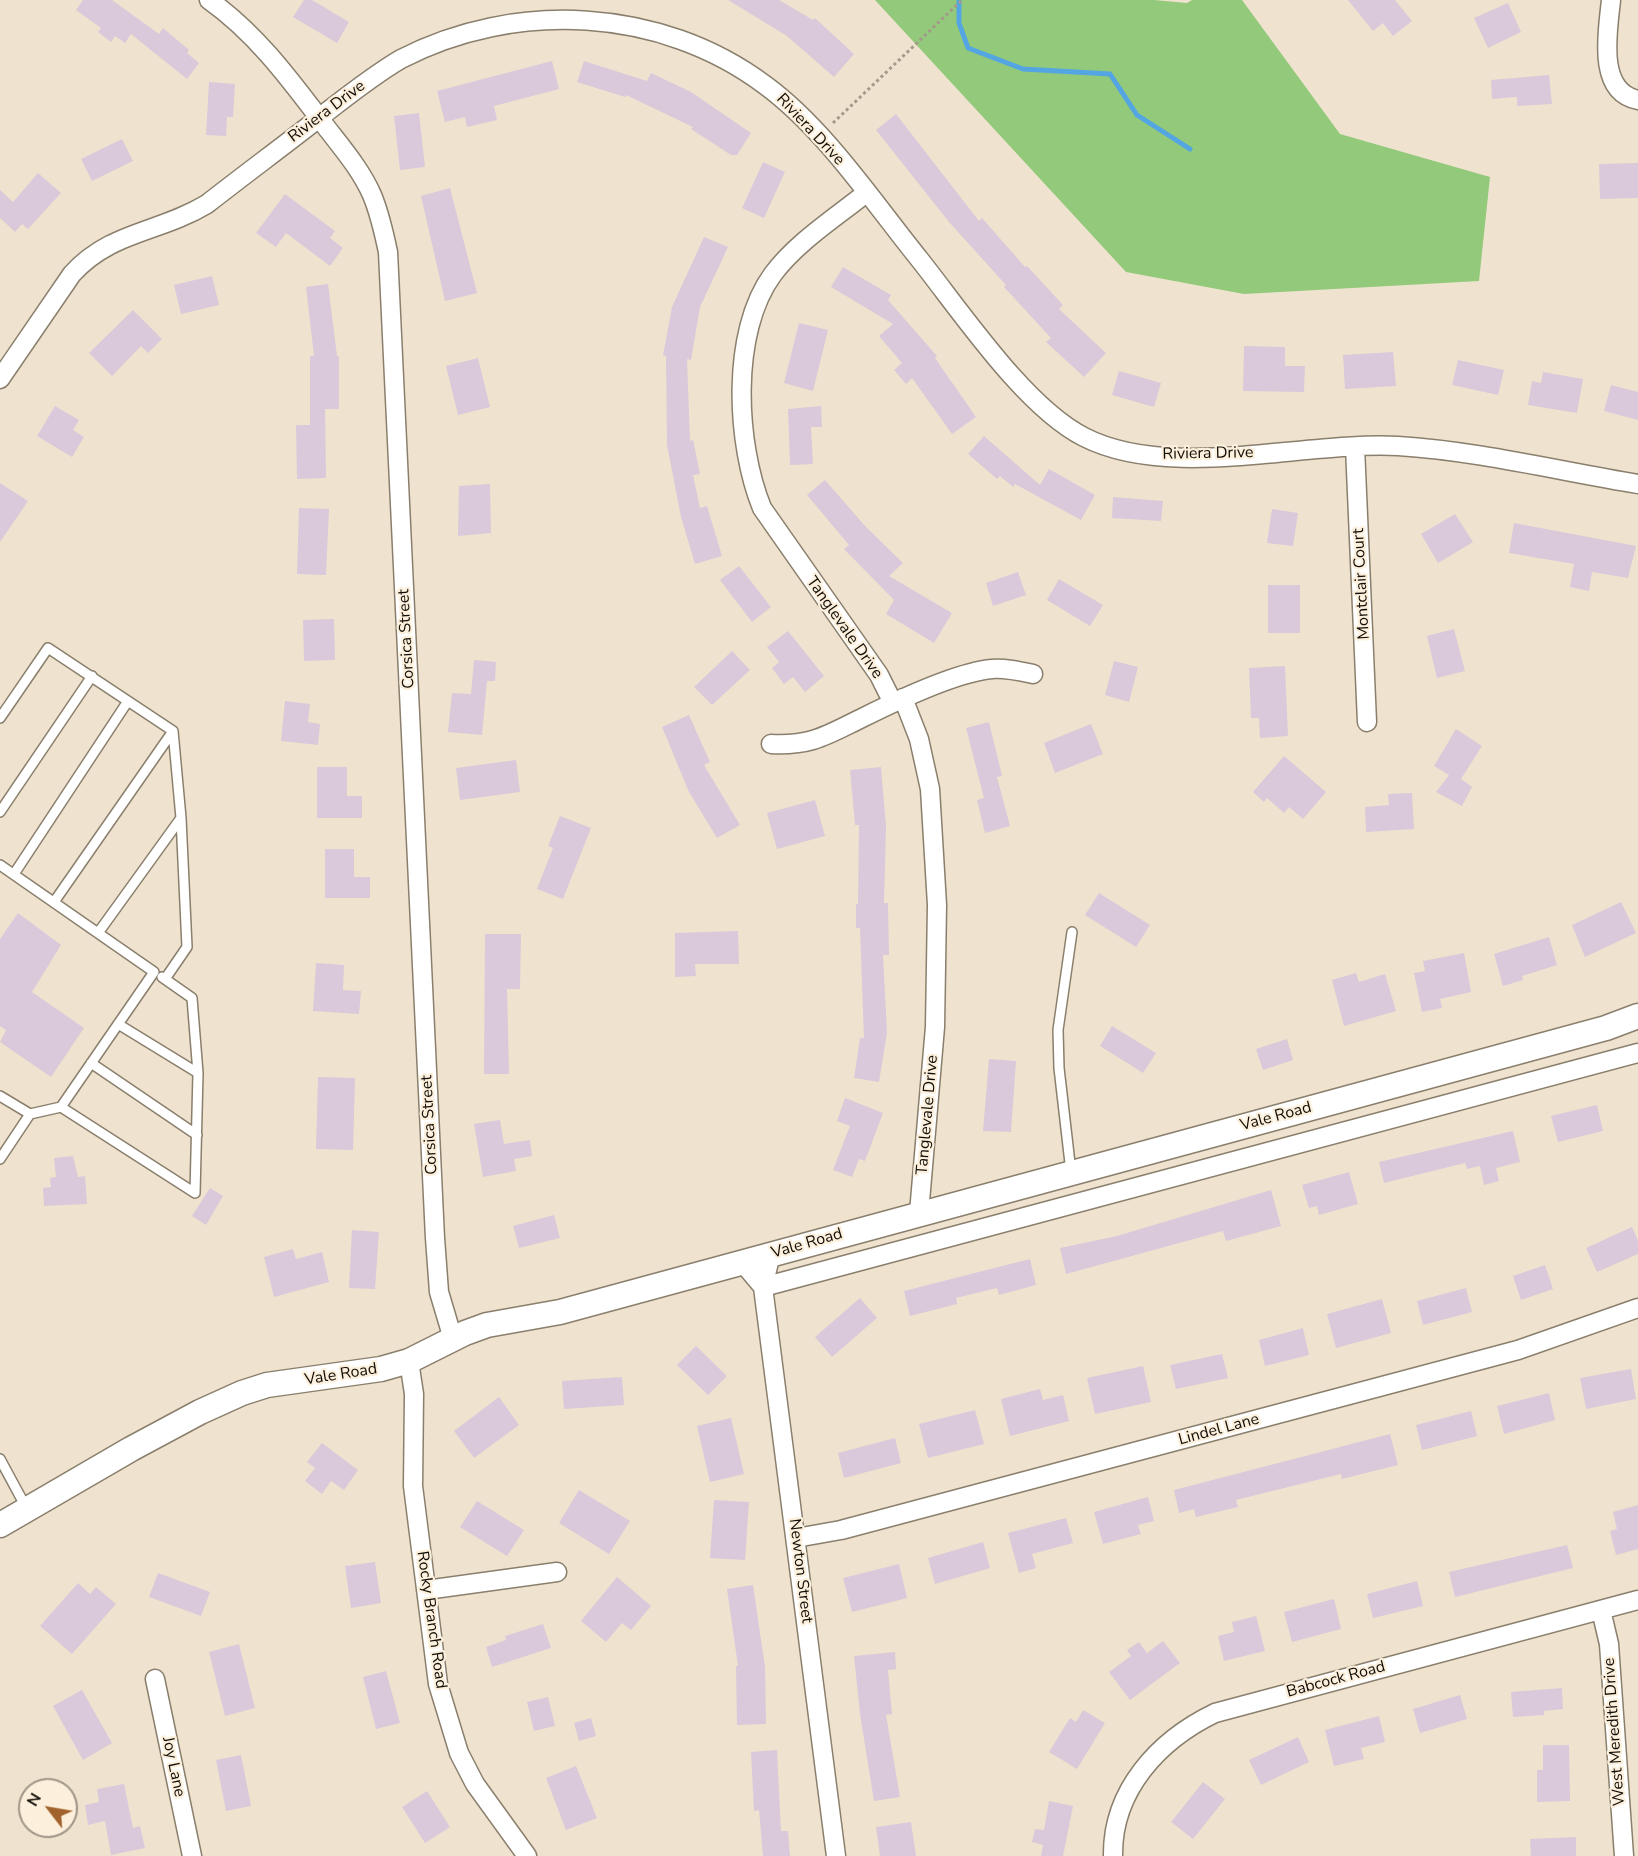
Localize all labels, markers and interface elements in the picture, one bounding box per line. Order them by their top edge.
street label: Riviera Drive [285,77,369,147]
street label: Riviera Drive [772,90,848,170]
street label: Riviera Drive [1162,444,1254,464]
street label: Montclair Court [1350,528,1374,640]
street label: Tanglevale Drive [802,573,886,683]
street label: Corsica Street [395,589,419,689]
street label: Tanglevale Drive [913,1054,943,1176]
street label: Corsica Street [418,1075,442,1175]
street label: Vale Road [1238,1098,1314,1136]
street label: Vale Road [769,1225,845,1263]
street label: Vale Road [303,1360,379,1390]
street label: Lindel Lane [1176,1410,1262,1450]
street label: Newton Street [784,1518,816,1624]
street label: Rocky Branch Road [412,1550,450,1690]
street label: West Meredith Drive [1600,1657,1630,1807]
street label: Babcock Road [1284,1658,1388,1702]
street label: Joy Lane [157,1735,189,1799]
north arrow [18,1778,78,1838]
text: N [22,1789,47,1811]

